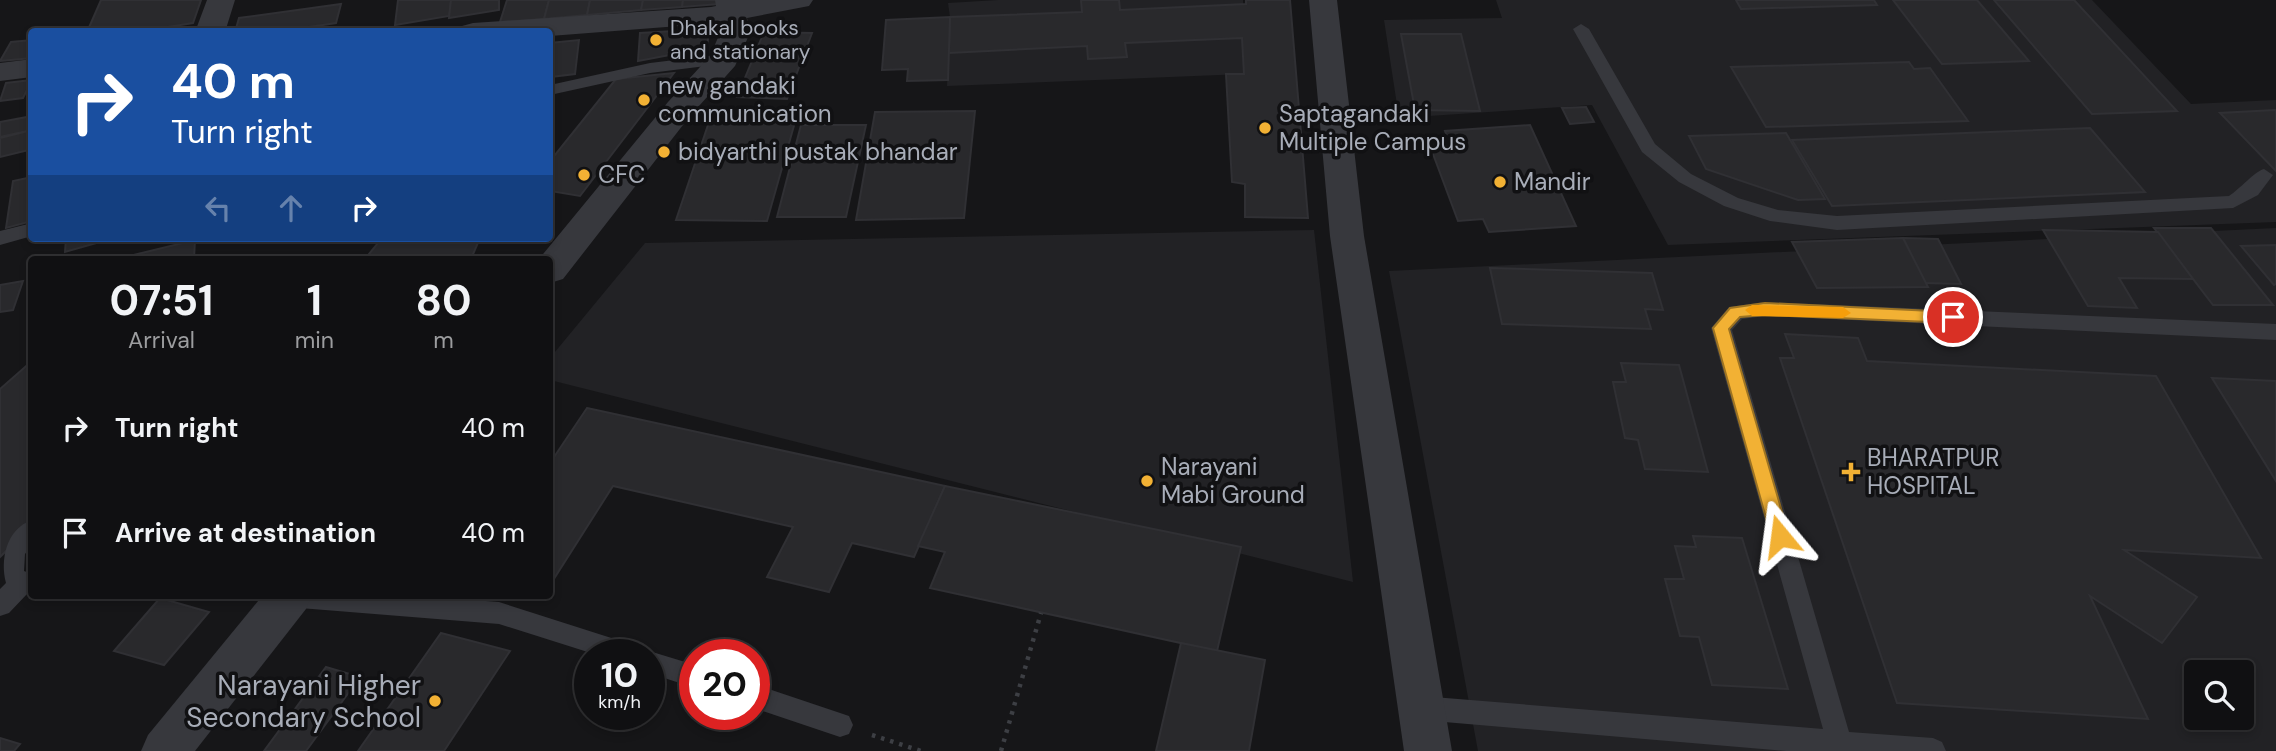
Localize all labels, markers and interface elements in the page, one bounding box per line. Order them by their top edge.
place label: Dhakal books and stationary [670,14,811,66]
marker: Dhakal books and stationary [648,32,664,48]
text: 40 m [171,49,295,113]
icon: right [56,56,147,147]
place label: new gandaki communication [658,70,832,129]
marker: new gandaki communication [636,92,652,108]
place label: Saptagandaki Multiple Campus [1279,98,1466,157]
text: Turn right [171,111,313,153]
marker: Saptagandaki Multiple Campus [1257,120,1273,136]
place label: bidyarthi pustak bhandar [678,136,958,167]
marker: bidyarthi pustak bhandar [656,144,672,160]
place label: CFC [598,159,645,190]
place label: Mandir [1514,166,1591,197]
marker: CFC [576,167,592,183]
marker: Mandir [1492,174,1508,190]
icon: left [199,189,237,227]
icon: ahead [272,189,310,227]
icon: right [345,189,383,227]
text: 07:51 [109,273,213,328]
text: 1 [307,273,322,328]
text: 80 [415,273,472,328]
pin [1923,287,1983,347]
icon: arrive [1934,298,1972,336]
text: Arrival [128,325,195,355]
text: min [295,325,334,355]
text: m [433,325,454,355]
icon: right [56,409,94,447]
text: Turn right [115,411,239,445]
text: 40 m [461,411,525,445]
place label: BHARATPUR HOSPITAL [1867,442,1999,501]
place label: Narayani Mabi Ground [1161,451,1305,510]
marker: BHARATPUR HOSPITAL [1841,462,1861,482]
marker: Narayani Mabi Ground [1139,473,1155,489]
position arrow [1743,499,1817,573]
icon: arrive [56,514,94,552]
text: Arrive at destination [115,516,376,550]
text: 40 m [461,516,525,550]
speed limit sign: 20 [679,639,770,730]
text: 10 [601,652,638,698]
map controls [2184,660,2254,730]
button: search [2184,660,2254,730]
place label: Narayani Higher Secondary School [186,667,421,736]
text: km/h [598,690,641,714]
marker: Narayani Higher Secondary School [427,693,443,709]

